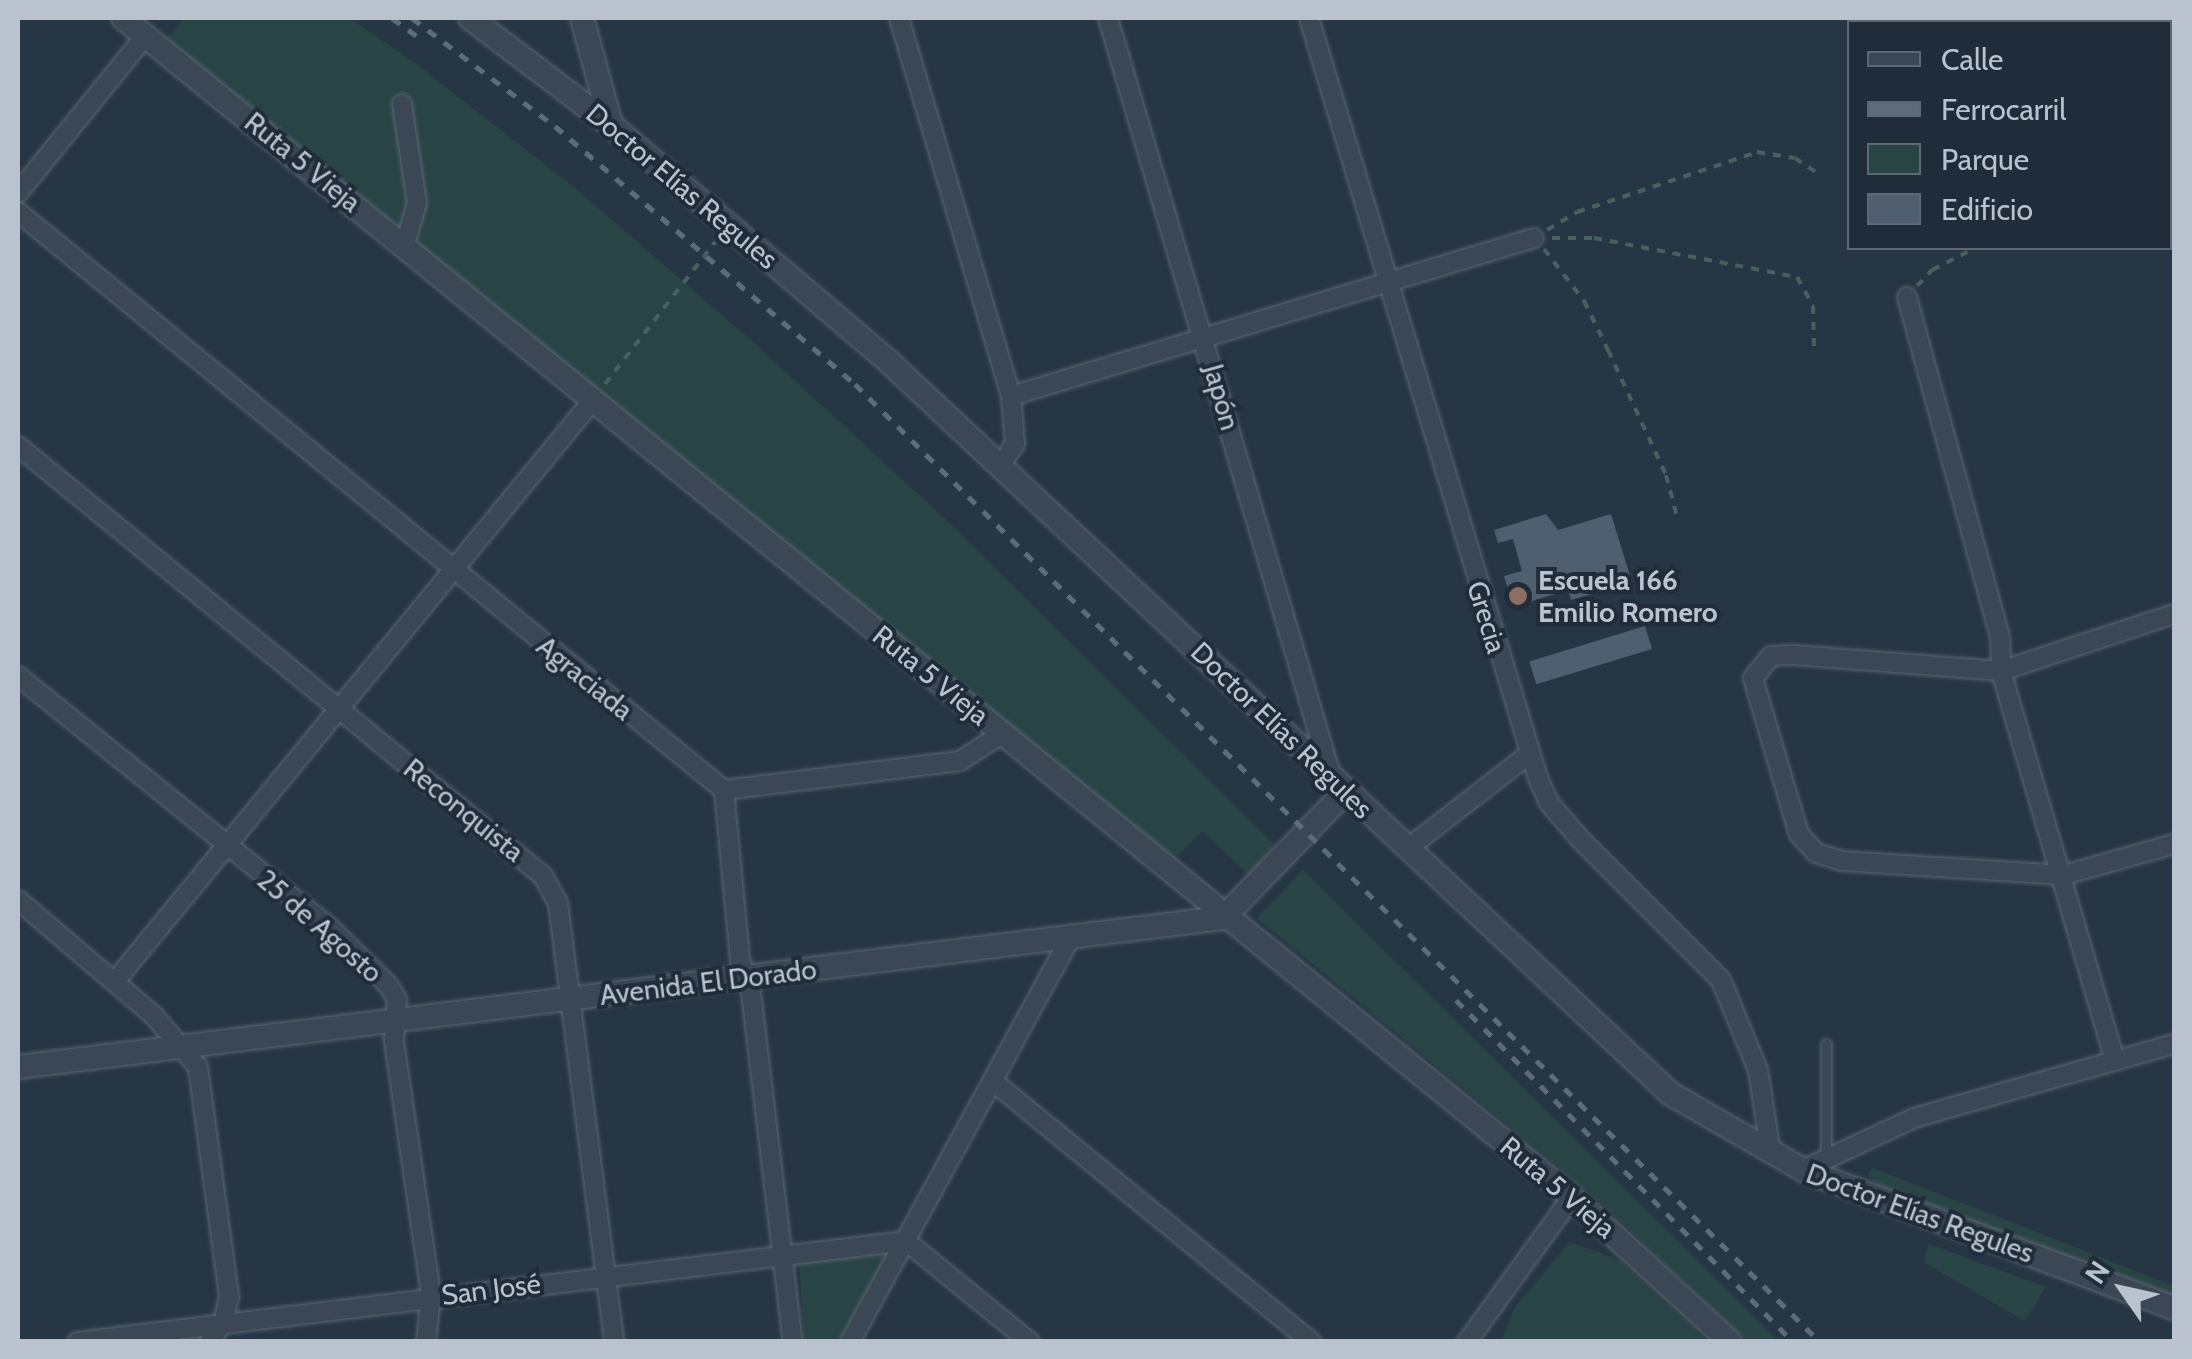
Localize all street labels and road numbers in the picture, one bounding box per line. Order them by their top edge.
street label: Doctor Elías Regules [580,96,784,276]
street label: Ruta 5 Vieja [238,105,368,219]
street label: Japón [1197,360,1247,434]
street label: Grecia [1460,577,1514,657]
street label: Ruta 5 Vieja [866,618,996,732]
street label: Agraciada [530,629,640,727]
street label: Doctor Elías Regules [1184,635,1380,825]
street label: Reconquista [397,751,531,869]
street label: 25 de Agosto [250,862,390,990]
street label: Avenida El Dorado [598,952,818,1012]
street label: Ruta 5 Vieja [1494,1129,1622,1245]
street label: Doctor Elías Regules [1802,1156,2038,1270]
street label: San José [439,1266,543,1312]

